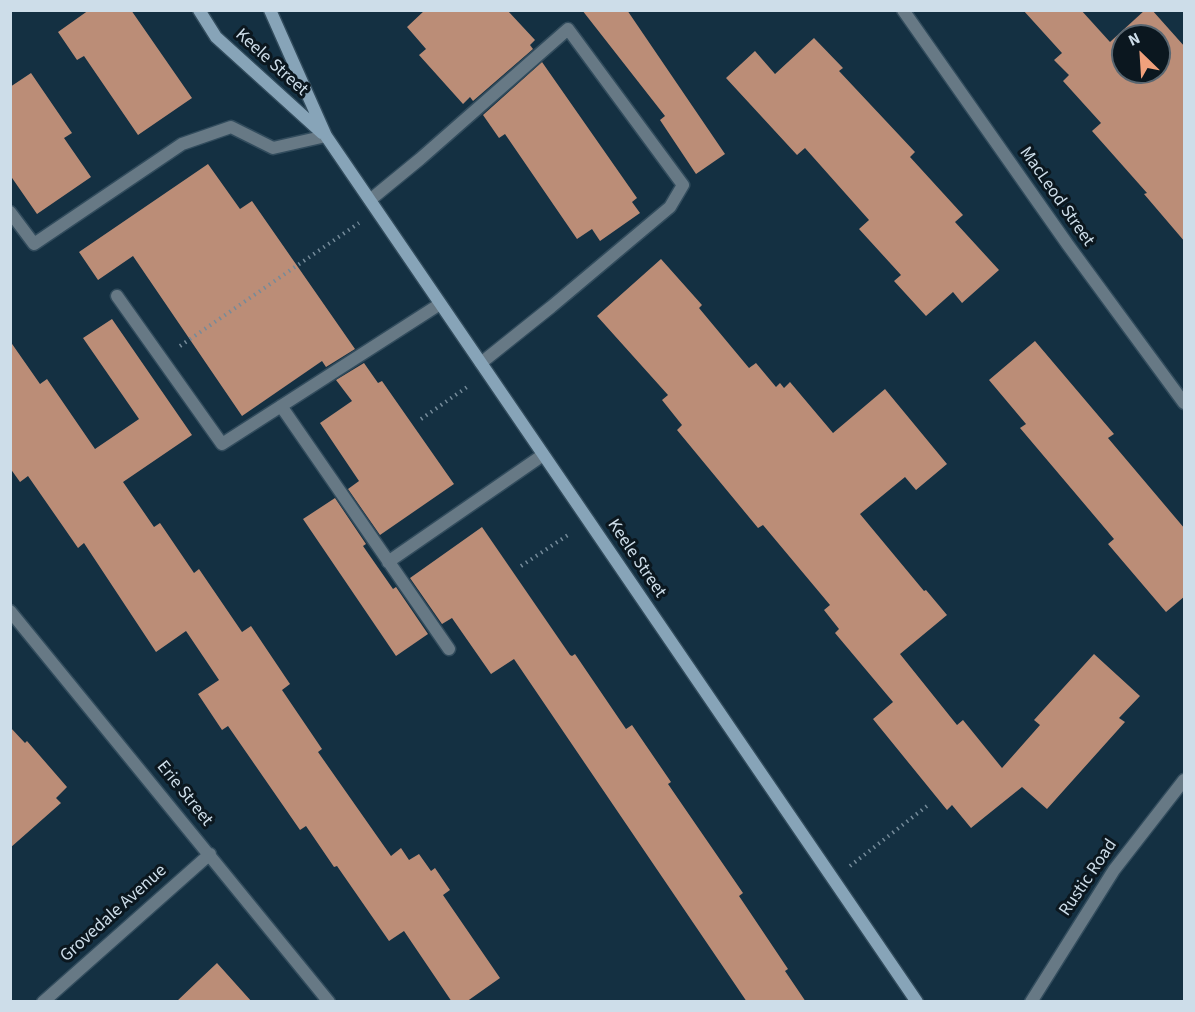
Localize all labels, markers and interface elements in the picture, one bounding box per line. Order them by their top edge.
north arrow [1111,24,1171,84]
street label: Keele Street [230,25,312,101]
text: N [1125,27,1144,52]
street label: MacLeod Street [1014,143,1098,251]
street label: Keele Street [602,516,670,602]
street label: Erie Street [151,757,217,831]
street label: Rustic Road [1055,835,1123,921]
street label: Grovedale Avenue [56,861,172,967]

